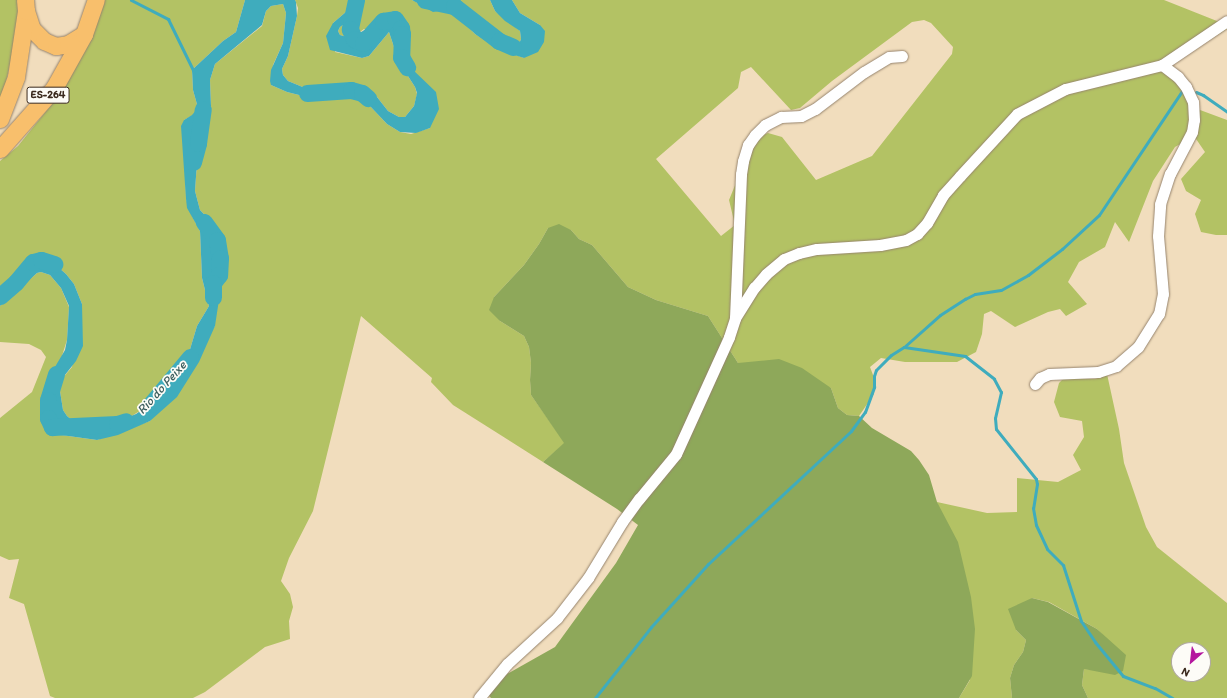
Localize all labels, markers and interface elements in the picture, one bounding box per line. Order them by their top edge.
road number: ES-264 [26,86,70,104]
water label: Rio do Peixe [134,358,190,418]
north arrow [1171,642,1211,682]
text: N [1179,665,1192,680]

